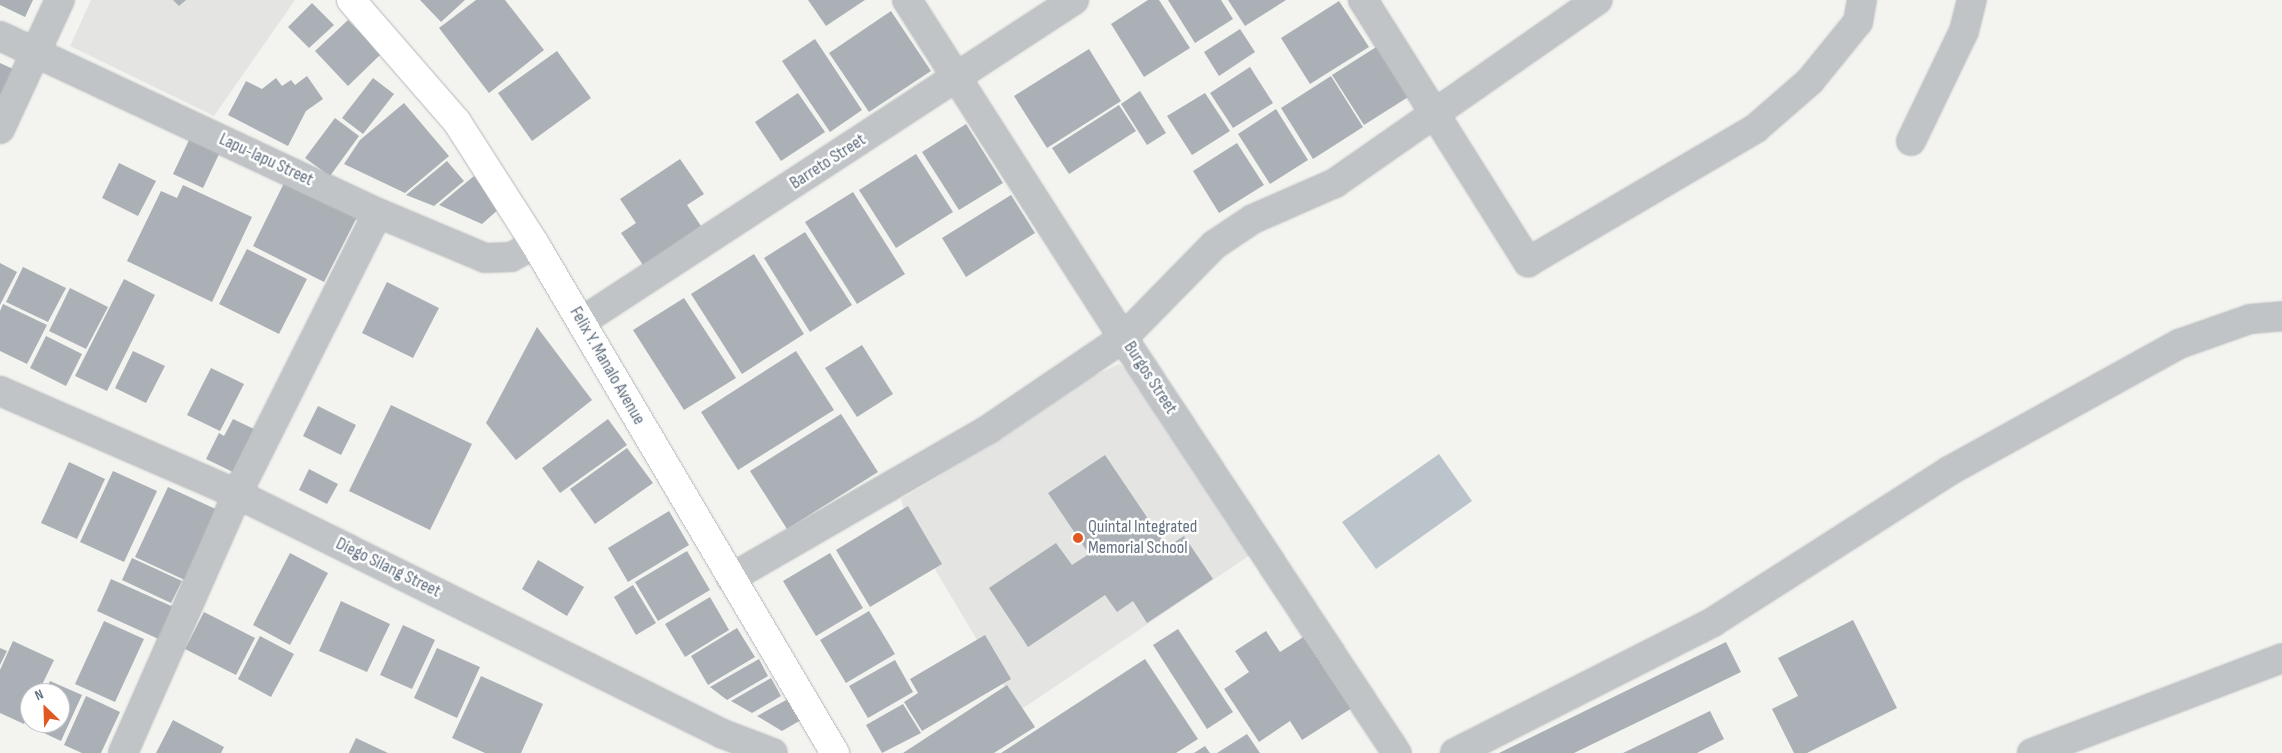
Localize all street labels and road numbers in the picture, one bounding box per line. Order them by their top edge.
street label: Lapu-lapu Street [216,129,316,191]
street label: Barreto Street [786,130,870,194]
street label: Felix Y. Manalo Avenue [565,303,649,429]
street label: Burgos Street [1119,338,1181,418]
street label: Diego Silang Street [332,533,444,603]

